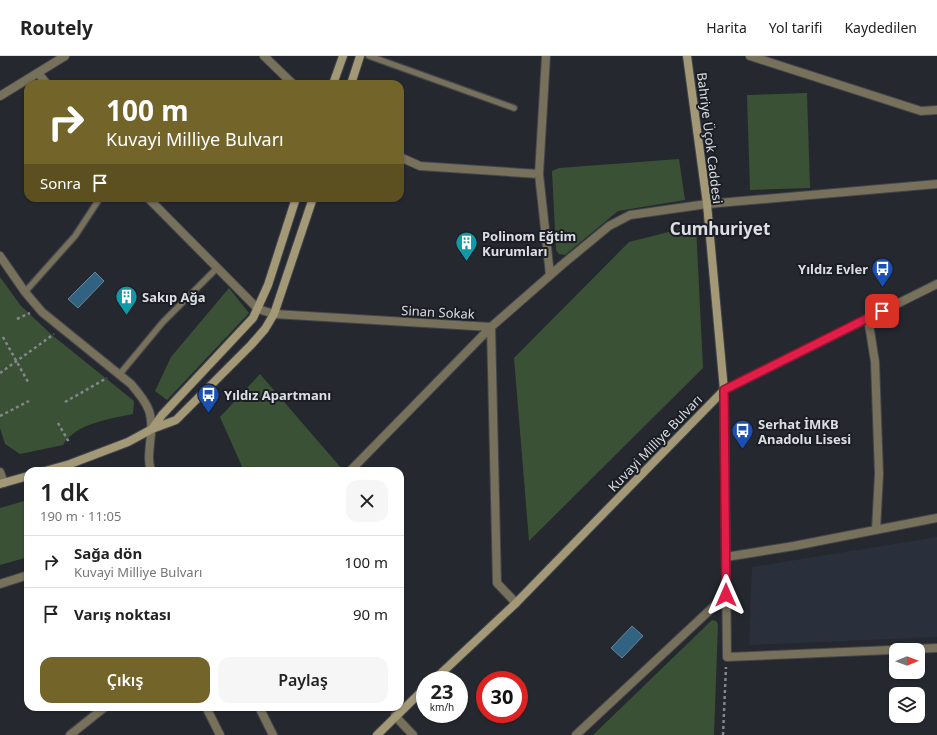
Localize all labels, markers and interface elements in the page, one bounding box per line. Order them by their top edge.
text: Routely [20,15,93,41]
text: Harita [706,18,747,37]
text: Yol tarifi [769,18,822,37]
text: Kaydedilen [844,18,917,37]
street label: Bahriye Üçok Caddesi [693,71,727,205]
text: 100 m [106,91,189,129]
icon: right [40,96,92,148]
text: Kuvayi Milliye Bulvarı [106,127,284,151]
icon: arrive [89,172,111,194]
text: Sonra [40,173,81,193]
district label: Cumhuriyet [670,217,770,240]
place label: Polinom Eğtim Kurumları [482,227,576,260]
building icon: Polinom Eğtim Kurumları [454,230,480,263]
bus stop icon: Yıldız Evler [870,256,896,289]
place label: Yıldız Evler [798,260,868,278]
building icon: Sakıp Ağa [114,284,140,317]
place label: Sakıp Ağa [142,288,206,306]
pin [865,294,899,328]
icon: arrive [871,300,893,322]
street label: Sinan Sokak [401,301,475,323]
bus stop icon: Yıldız Apartmanı [196,382,222,415]
place label: Yıldız Apartmanı [224,386,331,404]
street label: Kuvayi Milliye Bulvarı [604,391,706,495]
place label: Serhat İMKB Anadolu Lisesi [758,415,851,448]
bus stop icon: Serhat İMKB Anadolu Lisesi [730,418,756,451]
text: 1 dk [40,475,89,508]
button: close [346,480,388,522]
text: 190 m · 11:05 [40,507,121,525]
text: Sağa dön [74,543,142,563]
icon: right [40,551,62,573]
text: 100 m [344,552,388,572]
text: Kuvayi Milliye Bulvarı [74,563,202,581]
position arrow [705,574,747,616]
icon: arrive [40,603,62,625]
text: Varış noktası [74,604,171,624]
text: 90 m [353,604,388,624]
north arrow [889,643,925,679]
map controls [889,643,925,723]
button: Çıkış [40,657,210,703]
button: Paylaş [218,657,388,703]
speed limit sign: 30 [476,671,528,723]
text: 23 [431,678,453,705]
button: layers [889,687,925,723]
text: km/h [430,700,454,714]

